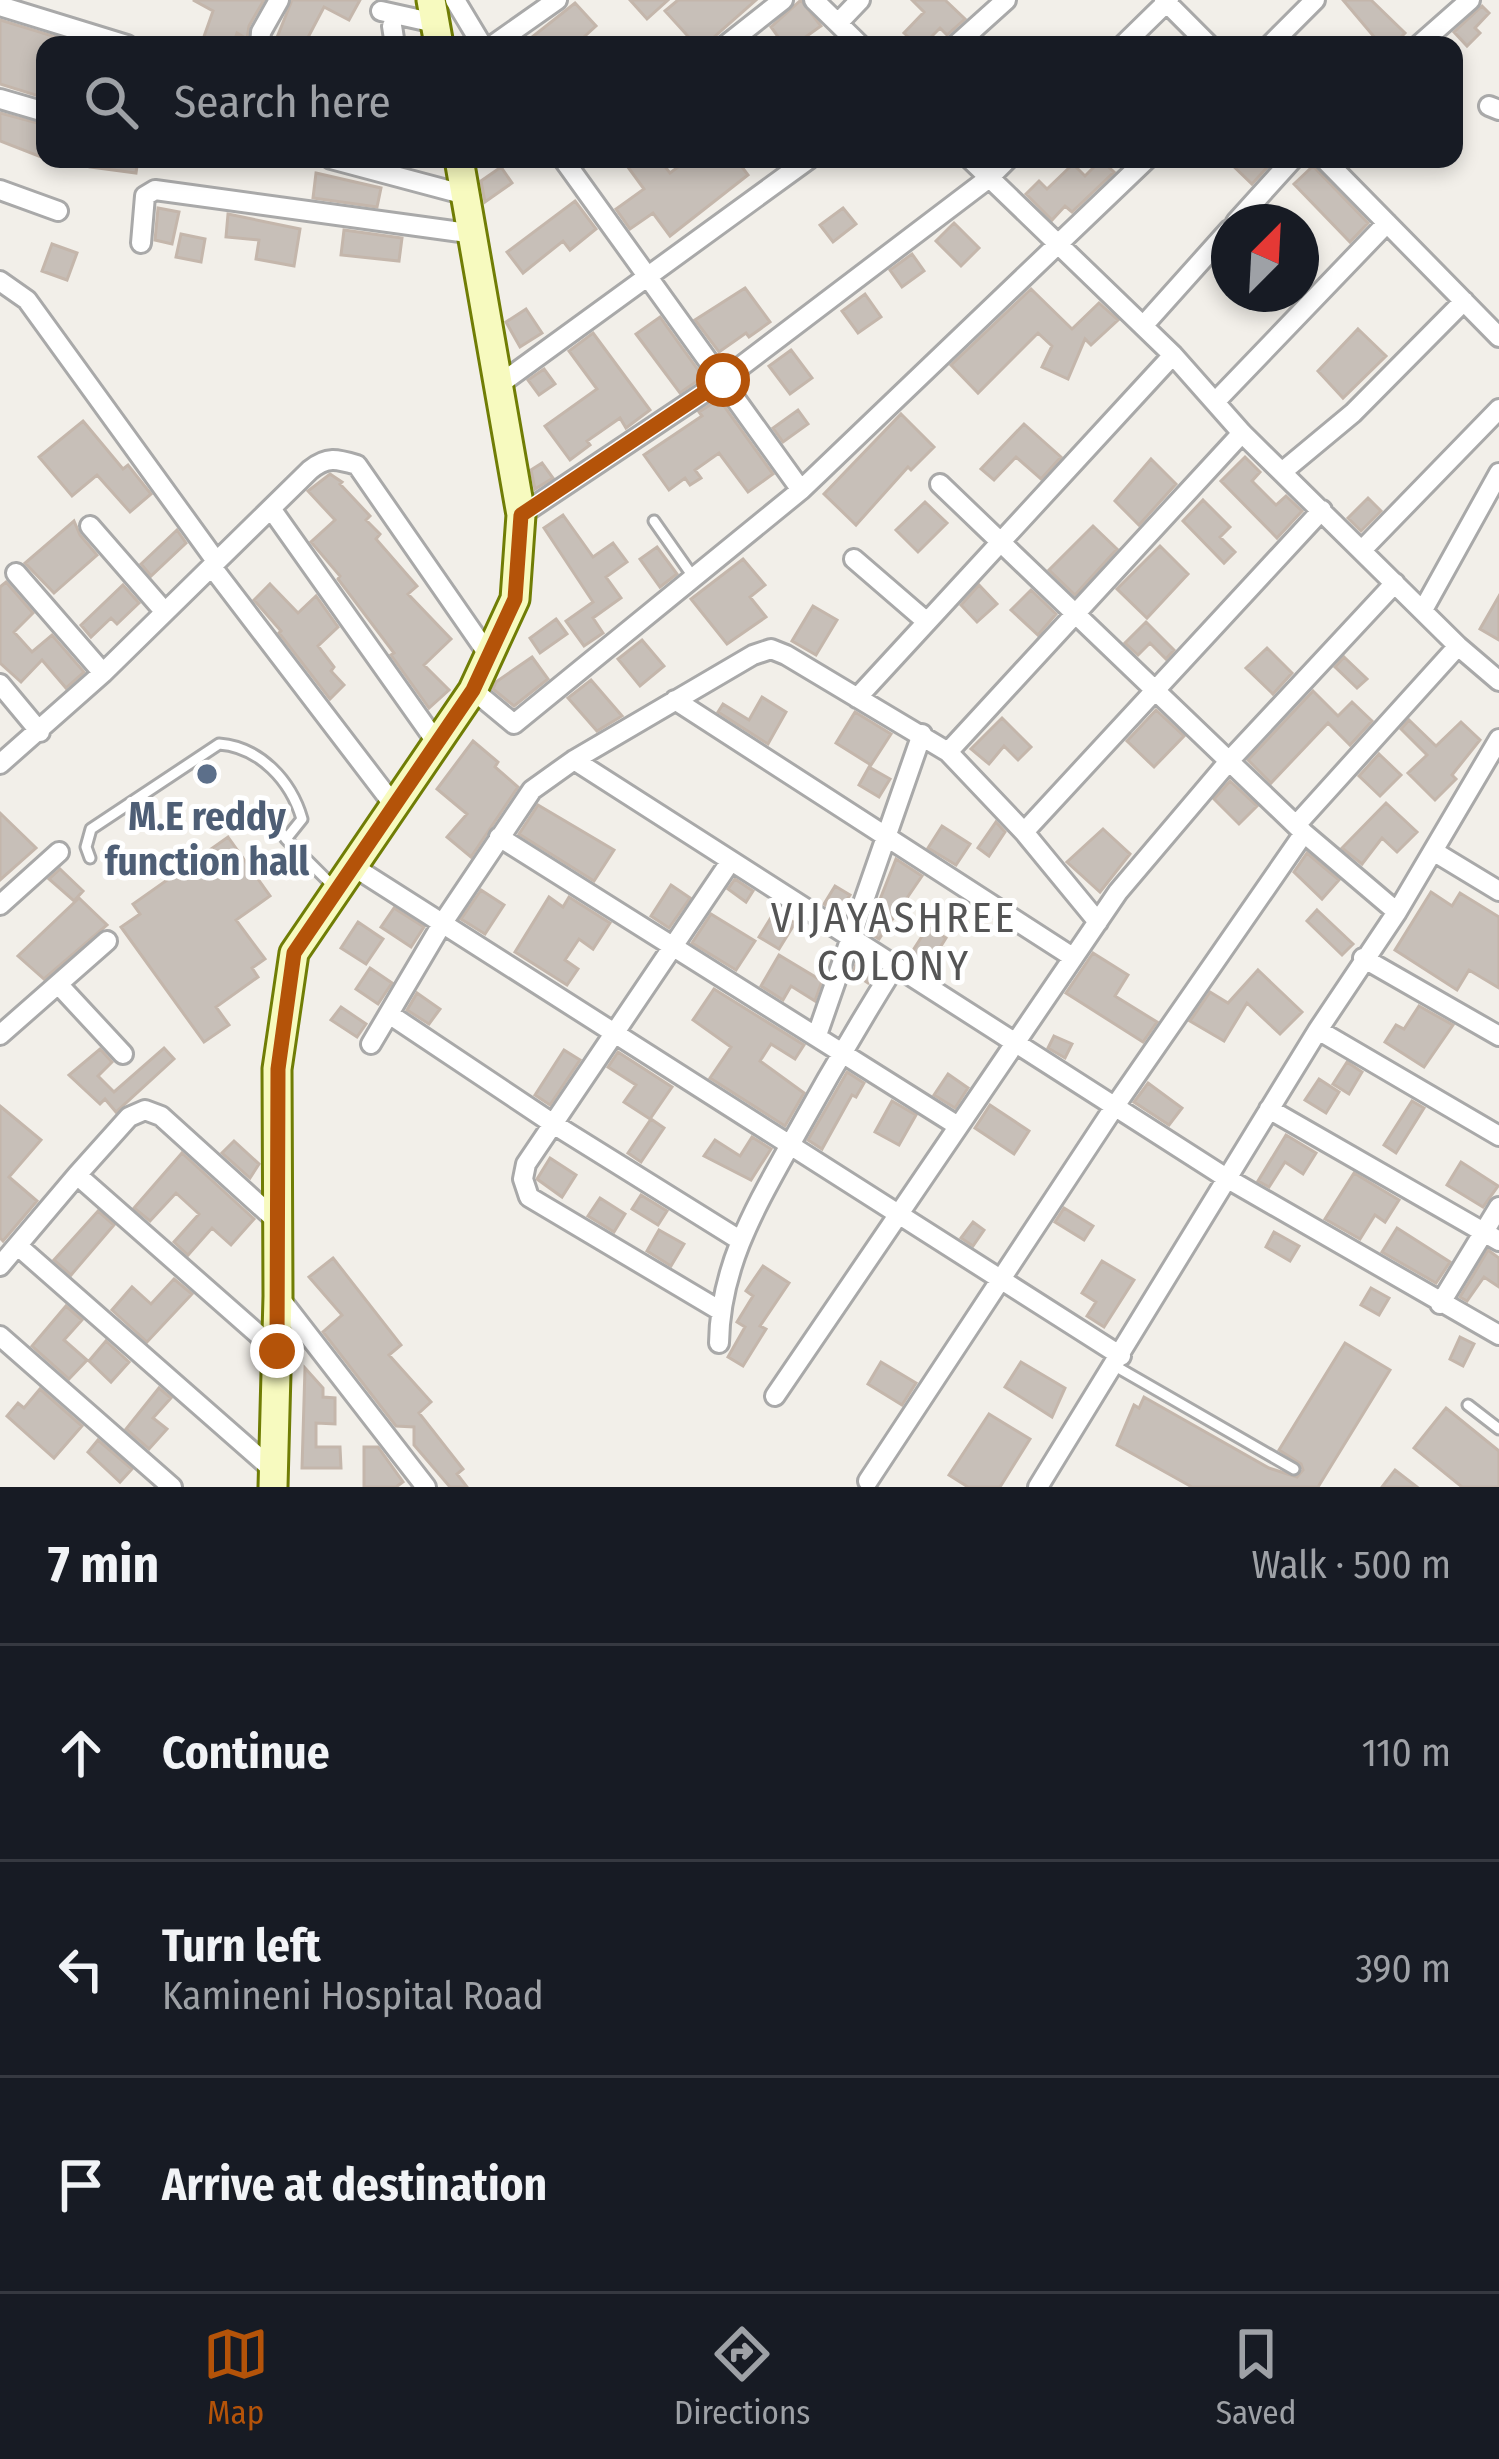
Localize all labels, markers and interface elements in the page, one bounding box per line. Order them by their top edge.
search box [36,36,1463,168]
icon: search [78,69,144,135]
text: Search here [174,75,391,129]
north arrow [1211,204,1319,312]
route start [696,353,750,407]
marker: M.E reddy function hall [194,761,220,787]
place label: M.E reddy function hall [105,794,310,885]
district label: VIJAYASHREE COLONY [771,893,1017,991]
route end [250,1324,304,1378]
text: 7 min [48,1534,159,1596]
text: Walk · 500 m [1251,1542,1451,1588]
icon: ahead [48,1720,114,1786]
text: Continue [162,1726,330,1780]
text: 110 m [1362,1730,1451,1776]
text: Turn left [162,1919,321,1973]
icon: left [48,1936,114,2002]
text: 390 m [1355,1946,1451,1992]
text: Kamineni Hospital Road [162,1973,544,2019]
icon: arrive [48,2152,114,2218]
text: Arrive at destination [162,2158,547,2212]
tab: Map [203,2321,269,2433]
tab: Directions [674,2321,810,2433]
tab: Saved [1216,2321,1296,2433]

